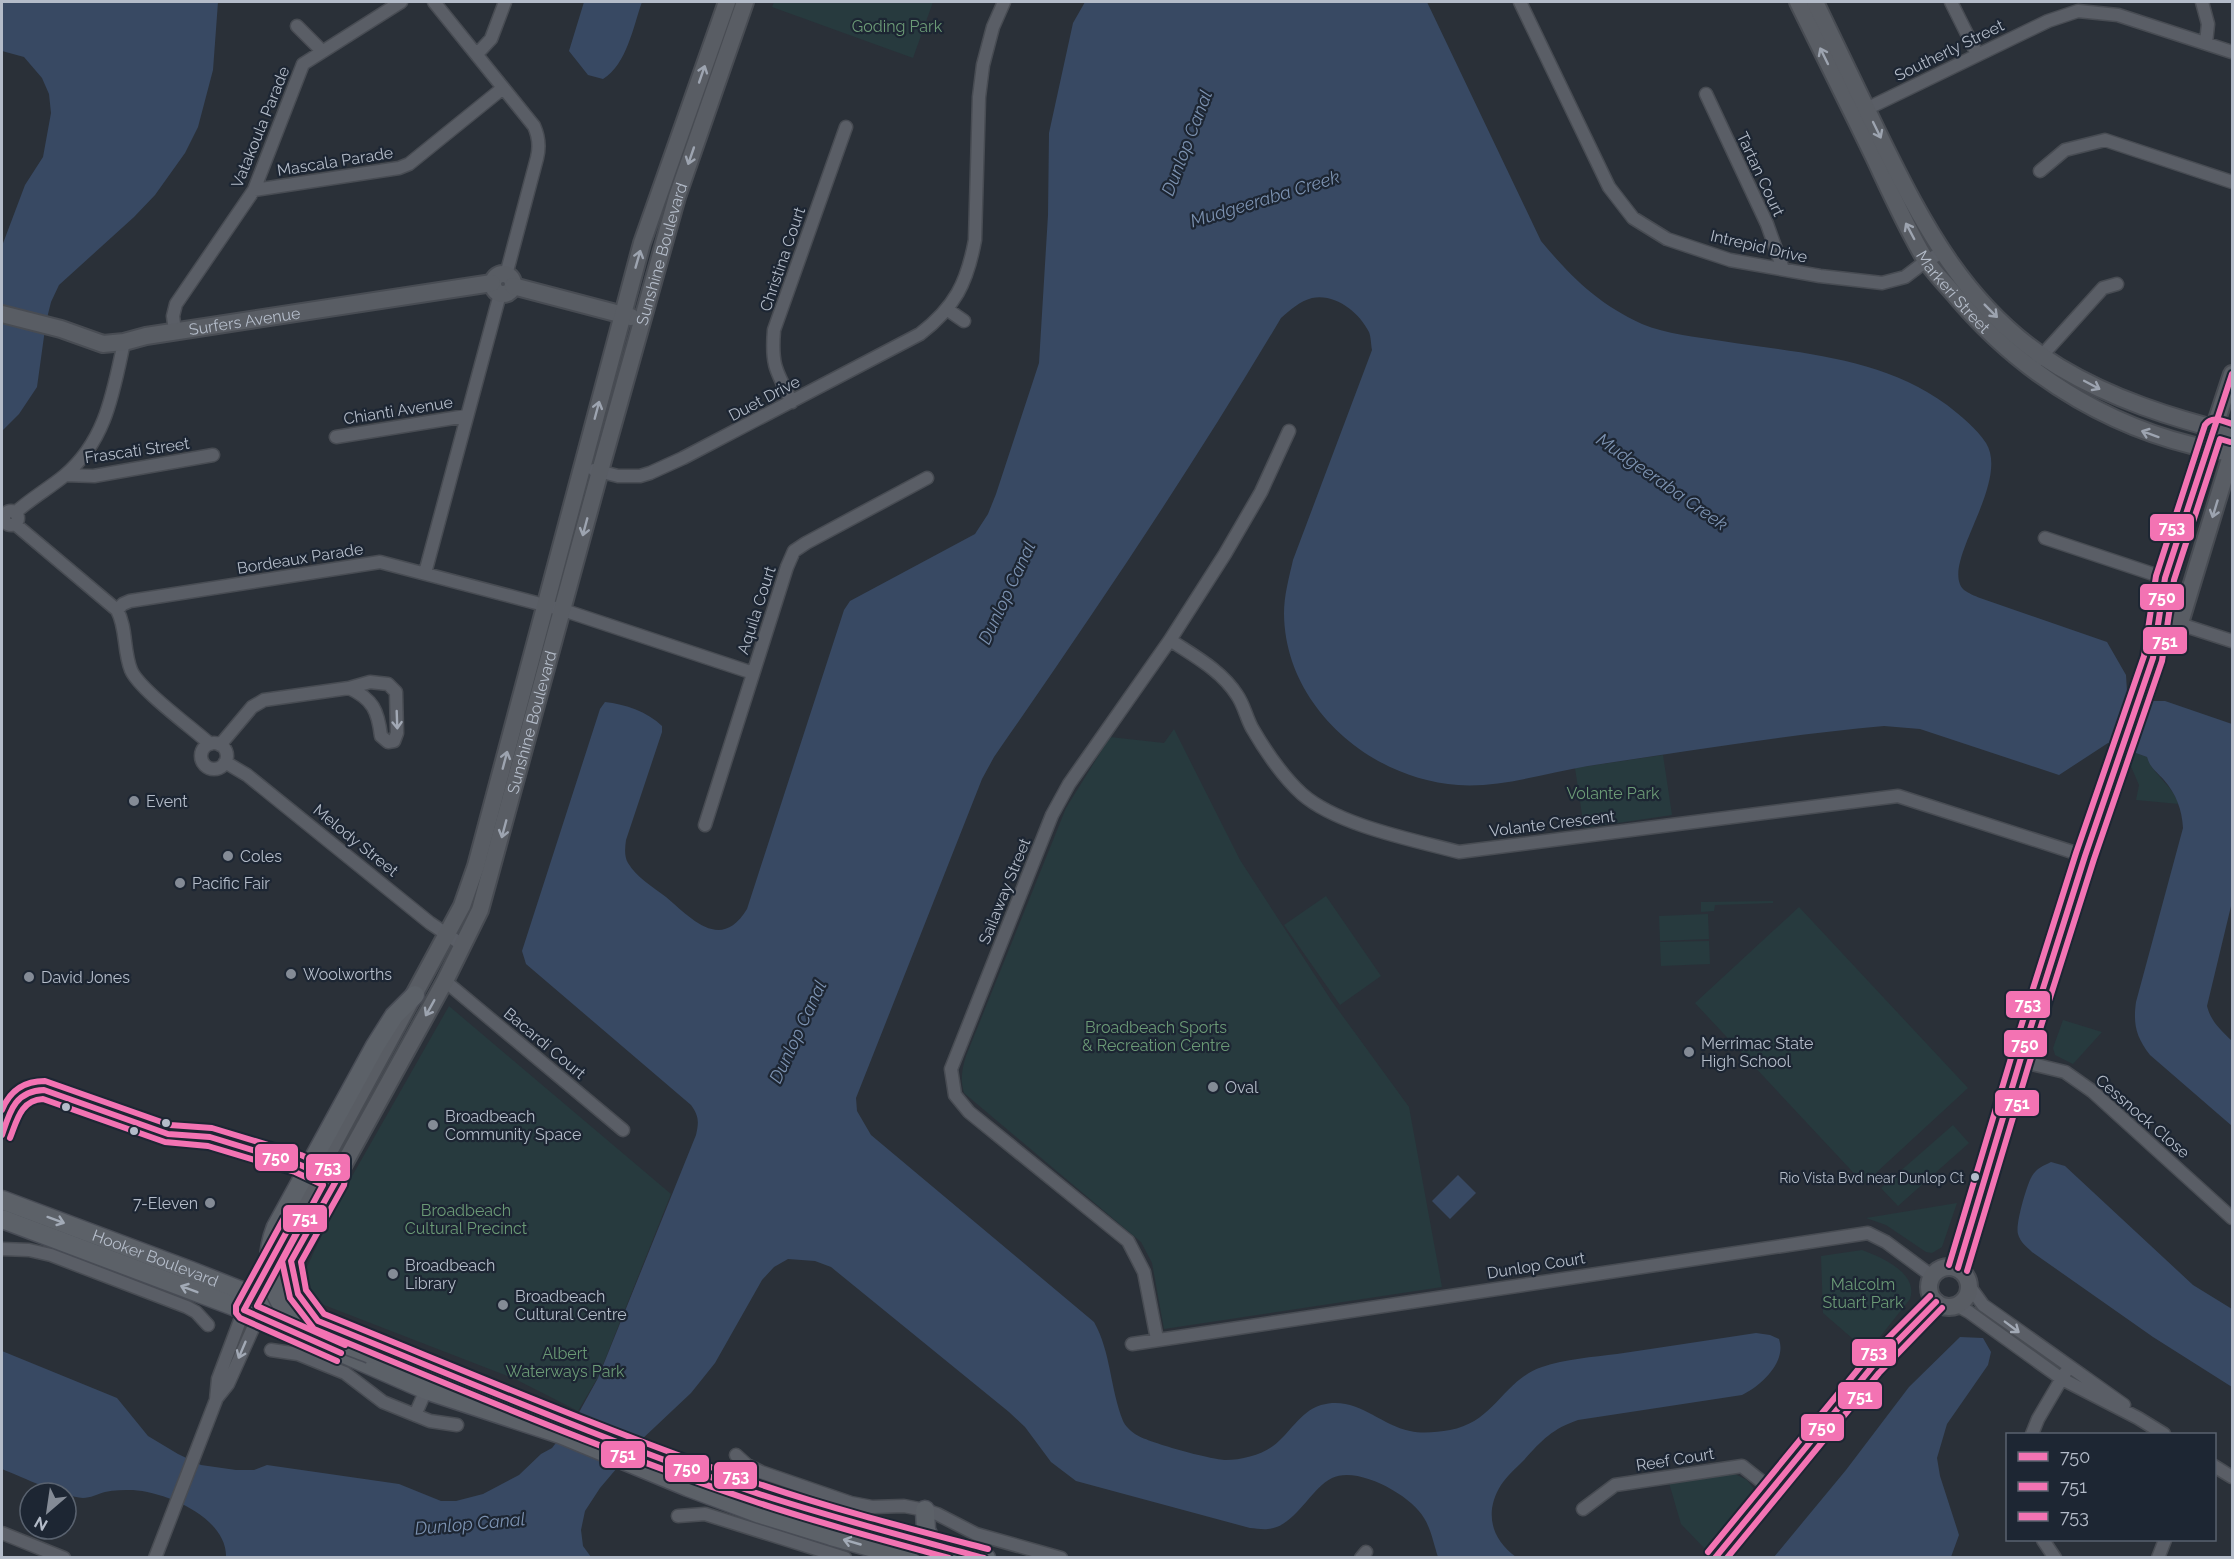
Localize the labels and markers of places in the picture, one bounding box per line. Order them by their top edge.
place label: Event [146,792,188,811]
marker: Event [127,794,141,808]
place label: Coles [240,847,282,866]
marker: Coles [221,849,235,863]
place label: Pacific Fair [192,874,270,893]
marker: Pacific Fair [173,876,187,890]
place label: Woolworths [303,965,392,984]
marker: Woolworths [284,967,298,981]
place label: David Jones [41,968,130,987]
marker: David Jones [22,970,36,984]
place label: Merrimac State High School [1701,1034,1814,1071]
marker: Merrimac State High School [1682,1045,1696,1059]
place label: Oval [1225,1078,1259,1097]
marker: Oval [1206,1080,1220,1094]
unlabelled marker [60,1101,72,1113]
place label: Broadbeach Community Space [445,1107,581,1144]
unlabelled marker [160,1117,172,1129]
marker: Broadbeach Community Space [426,1118,440,1132]
unlabelled marker [128,1125,140,1137]
place label: Rio Vista Bvd near Dunlop Ct [1779,1170,1964,1186]
marker: Rio Vista Bvd near Dunlop Ct [1969,1171,1981,1183]
place label: 7-Eleven [133,1194,198,1213]
marker: 7-Eleven [203,1196,217,1210]
place label: Broadbeach Library [405,1256,495,1293]
marker: Broadbeach Library [386,1267,400,1281]
place label: Broadbeach Cultural Centre [515,1287,627,1324]
marker: Broadbeach Cultural Centre [496,1298,510,1312]

